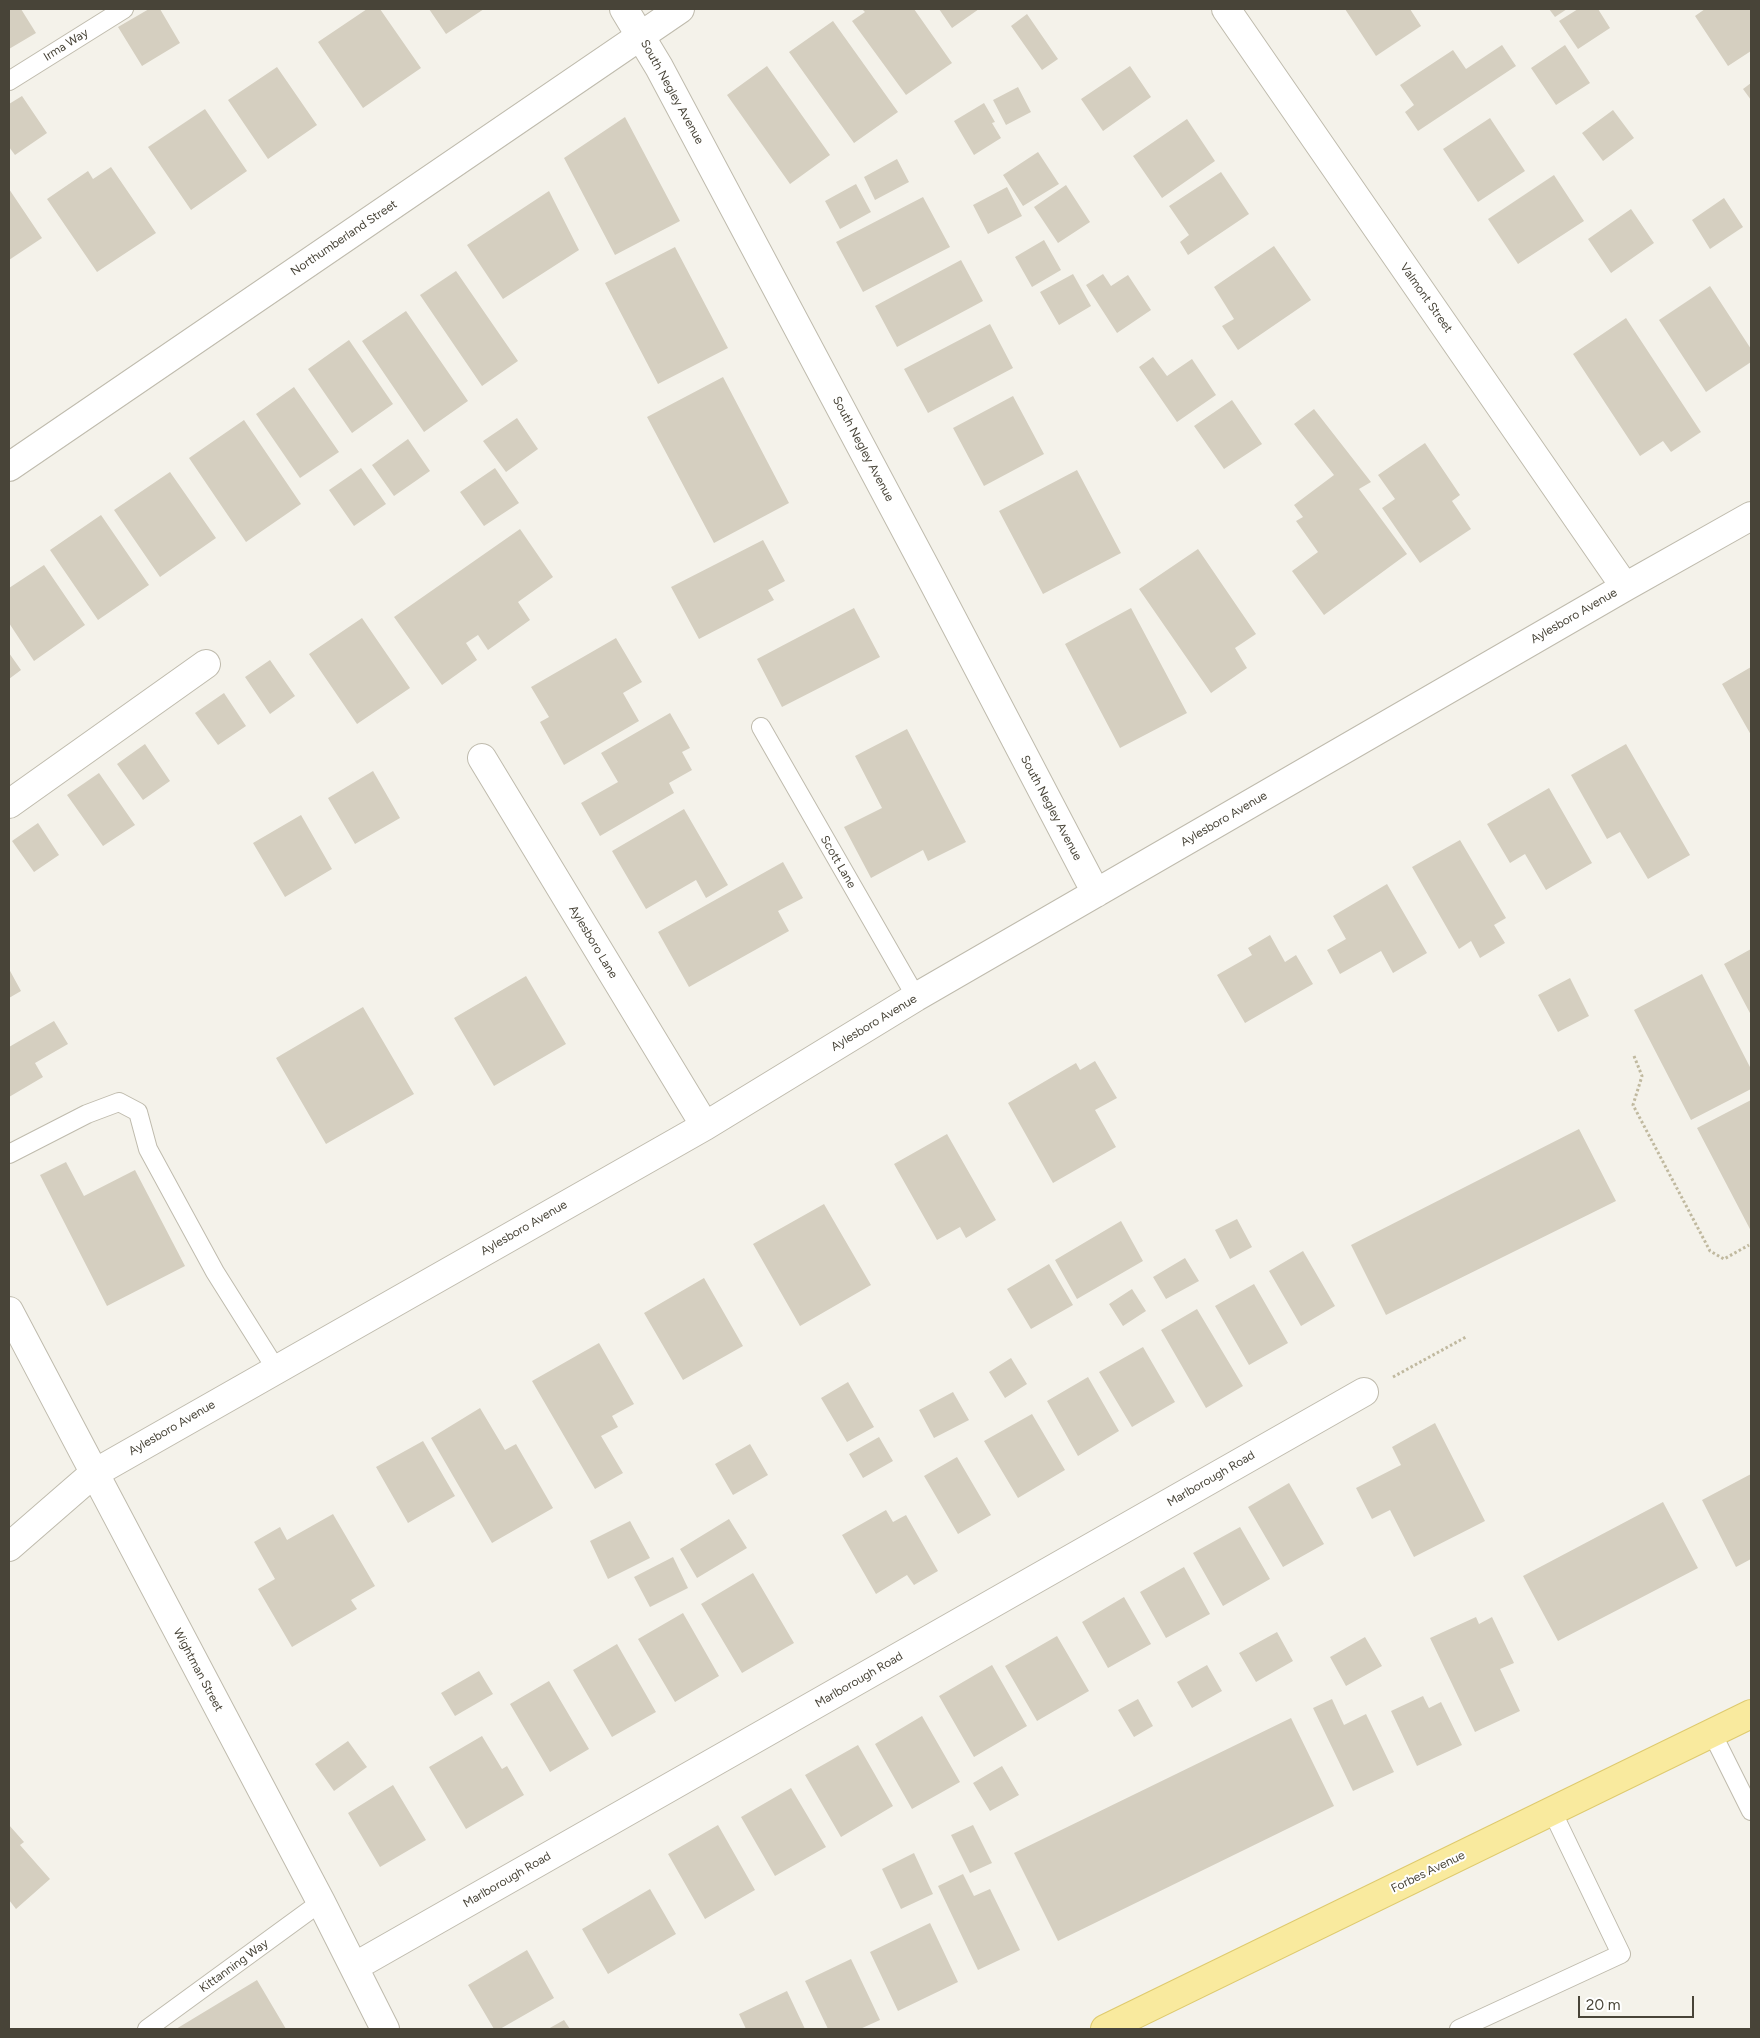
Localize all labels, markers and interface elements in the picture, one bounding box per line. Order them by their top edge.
street label: Irma Way [41,26,91,64]
street label: South Negley Avenue [637,37,707,147]
street label: Northumberland Street [288,197,400,279]
street label: Valmont Street [1397,260,1455,336]
street label: South Negley Avenue [829,394,897,504]
street label: Aylesboro Avenue [1528,585,1620,647]
street label: South Negley Avenue [1017,753,1085,863]
street label: Aylesboro Avenue [1178,788,1270,850]
street label: Scott Lane [817,833,859,891]
street label: Aylesboro Lane [566,903,620,981]
street label: Aylesboro Avenue [828,992,920,1054]
street label: Aylesboro Avenue [478,1197,570,1259]
street label: Aylesboro Avenue [126,1397,218,1459]
street label: Marlborough Road [1165,1448,1257,1510]
street label: Wightman Street [170,1626,226,1714]
street label: Marlborough Road [813,1649,905,1711]
street label: Forbes Avenue [1389,1848,1467,1896]
street label: Marlborough Road [461,1849,553,1911]
street label: Kittanning Way [197,1936,271,1996]
scale bar [1580,1986,1696,2018]
text: 20 m [1586,1996,1620,2014]

